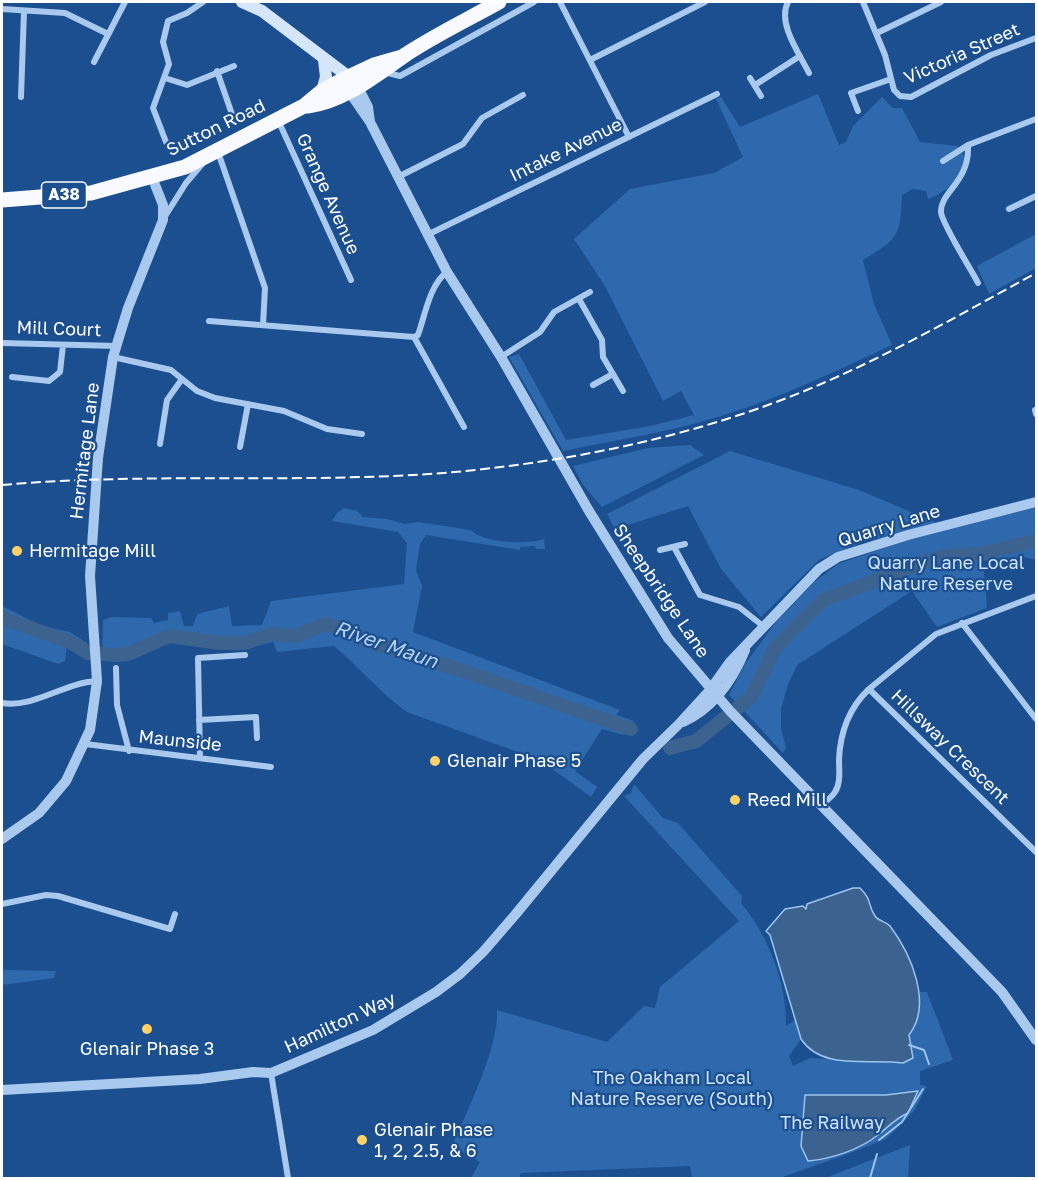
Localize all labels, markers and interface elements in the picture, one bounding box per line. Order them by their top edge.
street label: Victoria Street [901,19,1023,89]
street label: Sutton Road [163,95,269,161]
street label: Intake Avenue [506,114,626,186]
street label: Grange Avenue [292,130,364,258]
road number: A38 [42,182,86,208]
street label: Mill Court [16,317,102,341]
street label: Hermitage Lane [66,381,104,521]
street label: Quarry Lane [835,500,943,552]
street label: Sheepbridge Lane [608,520,714,662]
place label: Hermitage Mill [29,540,156,562]
marker: Hermitage Mill [10,544,24,558]
park label: Quarry Lane Local Nature Reserve [868,552,1024,594]
water label: River Maun [331,616,441,674]
street label: Hillsway Crescent [887,685,1013,809]
street label: Maunside [137,726,223,756]
place label: Glenair Phase 5 [447,750,581,772]
marker: Glenair Phase 5 [428,754,442,768]
place label: Reed Mill [747,789,827,811]
marker: Reed Mill [728,793,742,807]
street label: Hamilton Way [281,988,399,1058]
marker: Glenair Phase 3 [140,1022,154,1036]
place label: Glenair Phase 3 [80,1038,214,1060]
park label: The Oakham Local Nature Reserve (South) [570,1067,774,1110]
park label: The Railway [780,1112,884,1134]
place label: Glenair Phase 1, 2, 2.5, & 6 [374,1119,493,1162]
marker: Glenair Phase 1, 2, 2.5, & 6 [355,1133,369,1147]

